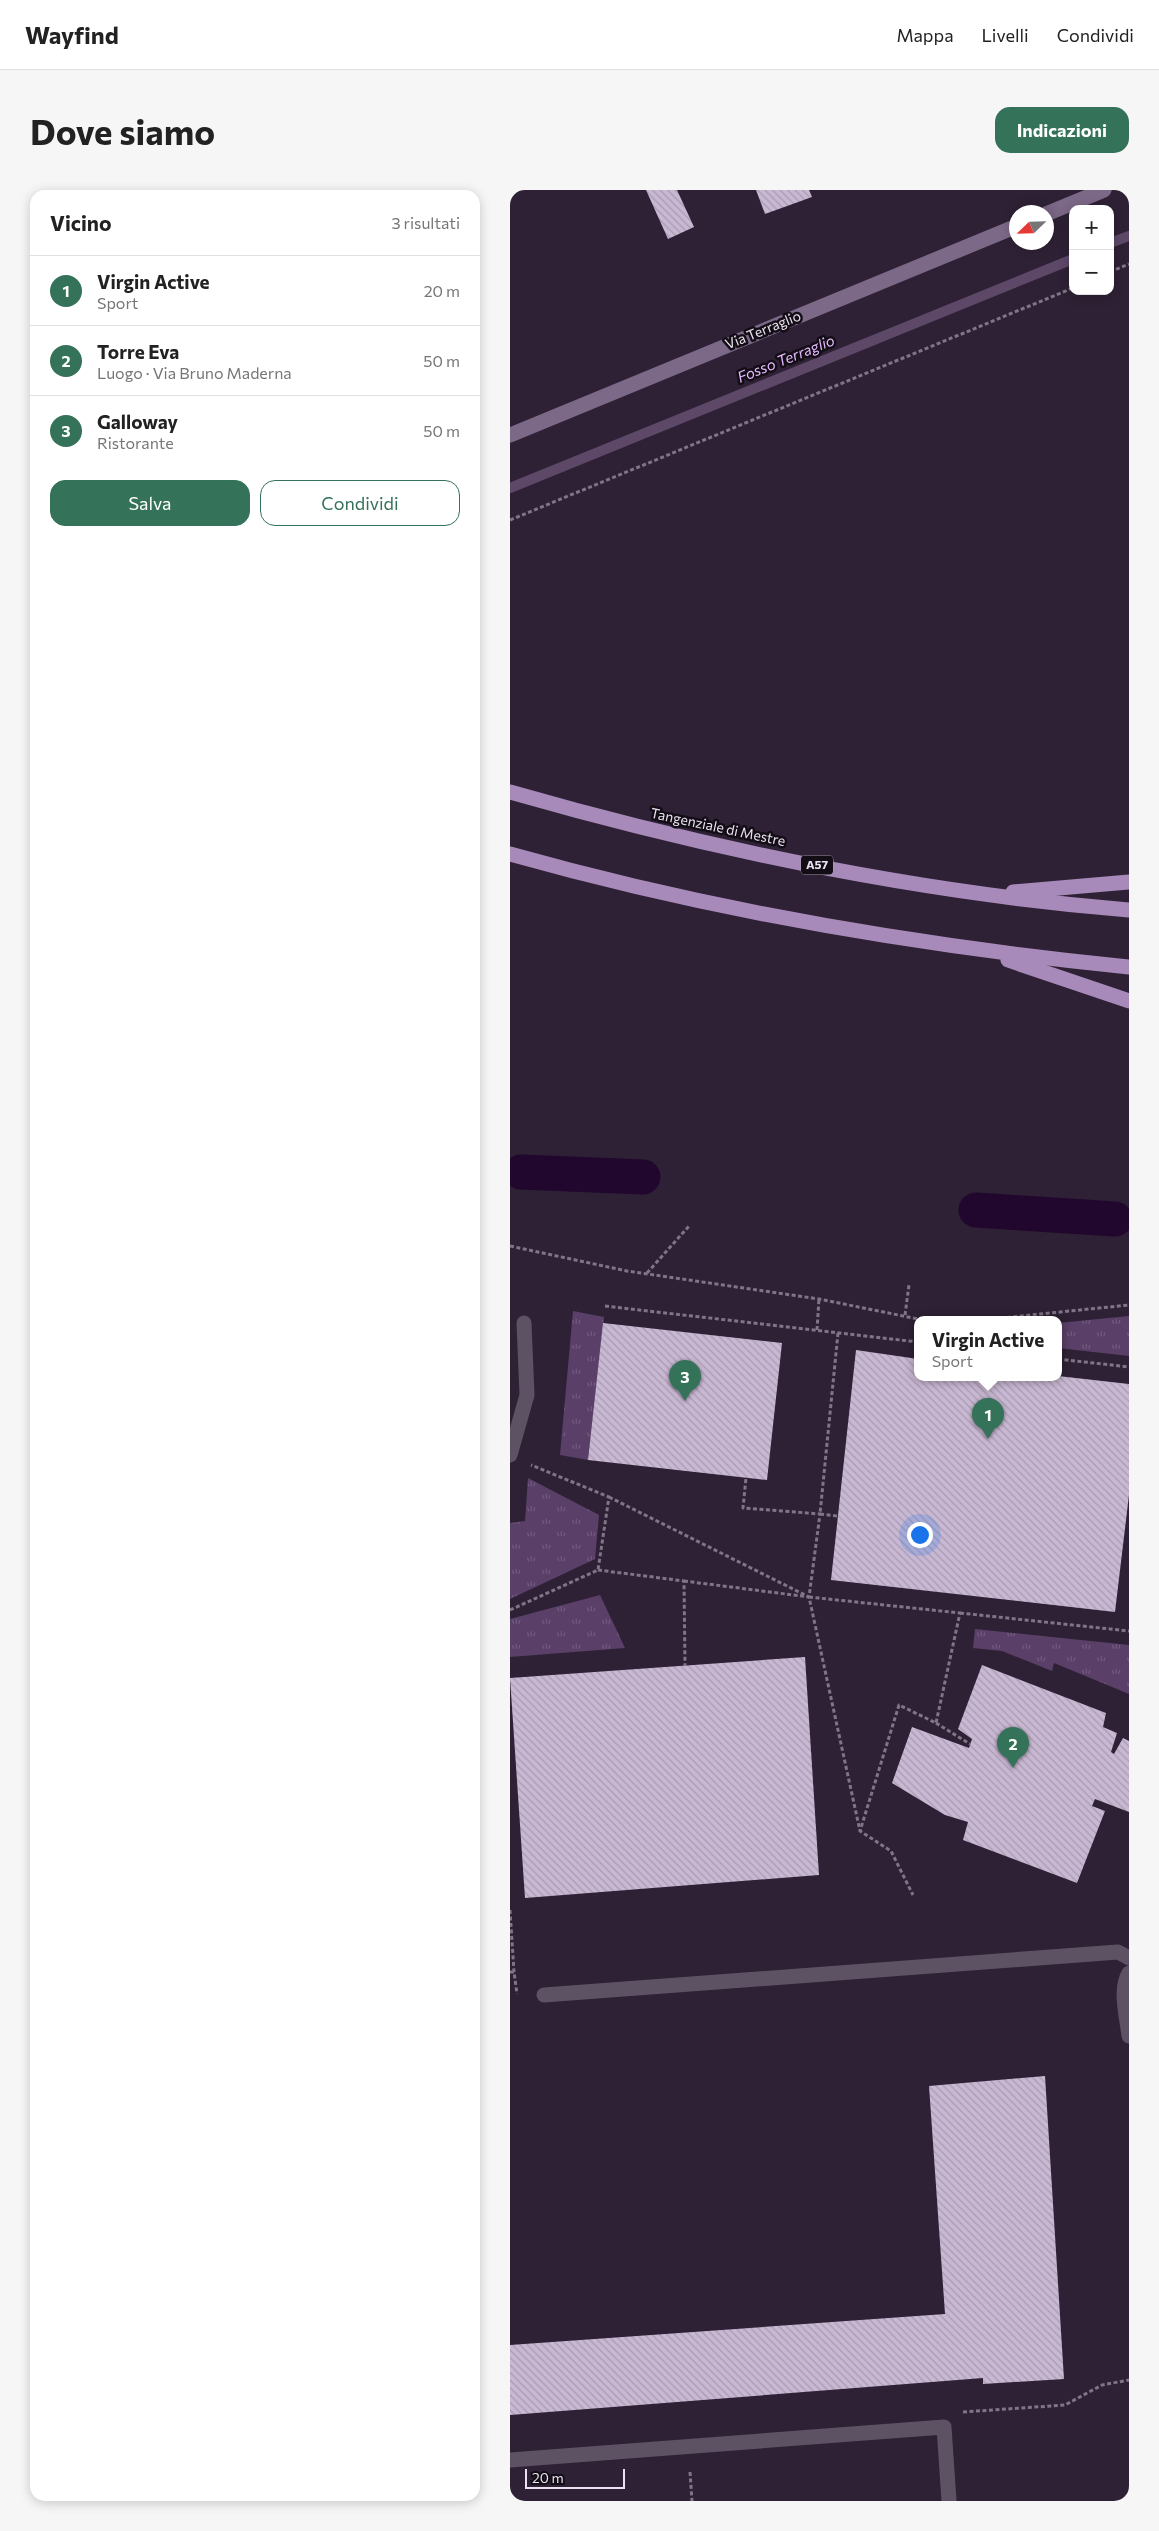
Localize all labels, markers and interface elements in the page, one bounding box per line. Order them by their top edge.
text: Wayfind [25,20,119,49]
text: Mappa [896,24,954,46]
text: Livelli [982,24,1029,46]
text: Condividi [1057,24,1134,46]
button: Indicazioni [995,107,1129,153]
text: Dove siamo [30,109,215,152]
north arrow [1009,205,1054,250]
map controls [1069,205,1114,295]
button: + [1069,205,1114,250]
text: Vicino [50,210,111,235]
text: 3 risultati [391,213,460,232]
button: − [1069,250,1114,295]
text: Virgin Active [97,270,210,293]
text: 1 [62,281,70,300]
text: 20 m [424,281,460,300]
text: Sport [97,293,138,312]
street label: Via Terraglio [723,307,803,352]
water label: Fosso Terraglio [734,330,837,386]
text: Torre Eva [97,340,179,363]
text: 2 [61,351,71,370]
text: 50 m [423,351,460,370]
text: Luogo · Via Bruno Maderna [97,363,292,382]
text: Galloway [97,410,178,433]
text: 3 [61,421,71,440]
text: 50 m [423,421,460,440]
text: Ristorante [97,433,174,452]
button: Salva [50,480,250,526]
button: Condividi [260,480,460,526]
street label: Tangenziale di Mestre [649,804,787,849]
road number: A57 [801,856,833,874]
popup [914,1316,1062,1381]
text: Virgin Active [932,1328,1044,1351]
text: Sport [932,1351,973,1370]
pin: 3 [669,1360,701,1401]
pin: 1 [972,1398,1004,1439]
your location [907,1522,933,1548]
pin: 2 [997,1727,1029,1768]
scale bar [525,2466,625,2489]
text: 20 m [532,2469,564,2486]

